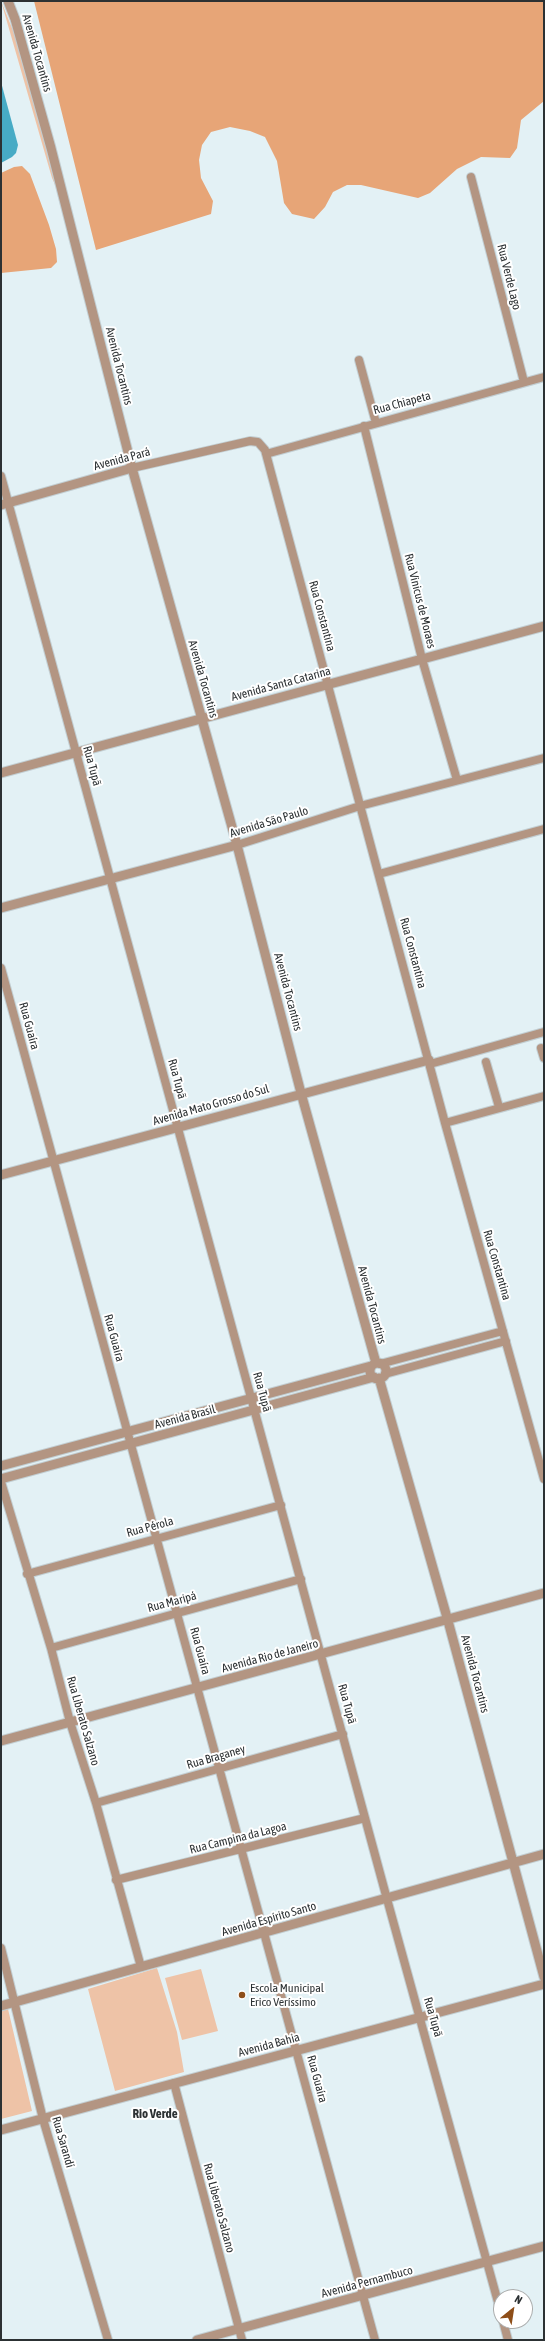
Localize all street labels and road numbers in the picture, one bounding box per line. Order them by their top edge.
street label: Avenida Tocantins [19,13,55,93]
street label: Rua Verde Lago [494,243,524,311]
street label: Avenida Tocantins [102,325,136,407]
street label: Rua Chiapeta [372,388,432,418]
street label: Avenida Pará [92,445,152,473]
street label: Rua Vinicus de Moraes [401,552,439,650]
street label: Rua Constantina [306,579,338,653]
street label: Avenida Tocantins [185,639,221,719]
street label: Avenida Santa Catarina [230,664,332,704]
street label: Rua Tupã [80,744,104,788]
street label: Avenida São Paulo [228,803,310,841]
street label: Rua Constantina [397,916,429,990]
street label: Avenida Tocantins [271,952,305,1032]
street label: Rua Guaíra [16,1001,42,1051]
street label: Rua Tupã [165,1057,189,1101]
street label: Avenida Mato Grosso do Sul [151,1082,271,1128]
street label: Rua Constantina [480,1228,514,1302]
street label: Avenida Tocantins [355,1265,389,1345]
street label: Rua Guaíra [101,1313,127,1363]
street label: Rua Tupã [250,1370,274,1414]
street label: Avenida Brasil [153,1402,217,1432]
street label: Rua Pérola [125,1514,175,1540]
street label: Rua Maripá [146,1589,198,1615]
street label: Rua Guaíra [187,1626,213,1676]
street label: Avenida Tocantins [458,1634,492,1714]
street label: Avenida Rio de Janeiro [220,1636,320,1676]
street label: Rua Liberato Salzano [63,1675,103,1767]
street label: Rua Tupã [335,1682,359,1726]
street label: Rua Braganey [185,1742,247,1772]
street label: Rua Campina da Lagoa [188,1819,288,1857]
street label: Avenida Espírito Santo [220,1899,318,1939]
street label: Rua Tupã [420,1995,446,2039]
street label: Avenida Bahia [237,2030,301,2060]
street label: Rua Guaíra [304,2054,330,2104]
street label: Rua Sarandí [49,2115,77,2169]
street label: Rua Liberato Salzano [200,2162,238,2254]
street label: Avenida Pernambuco [320,2263,414,2301]

